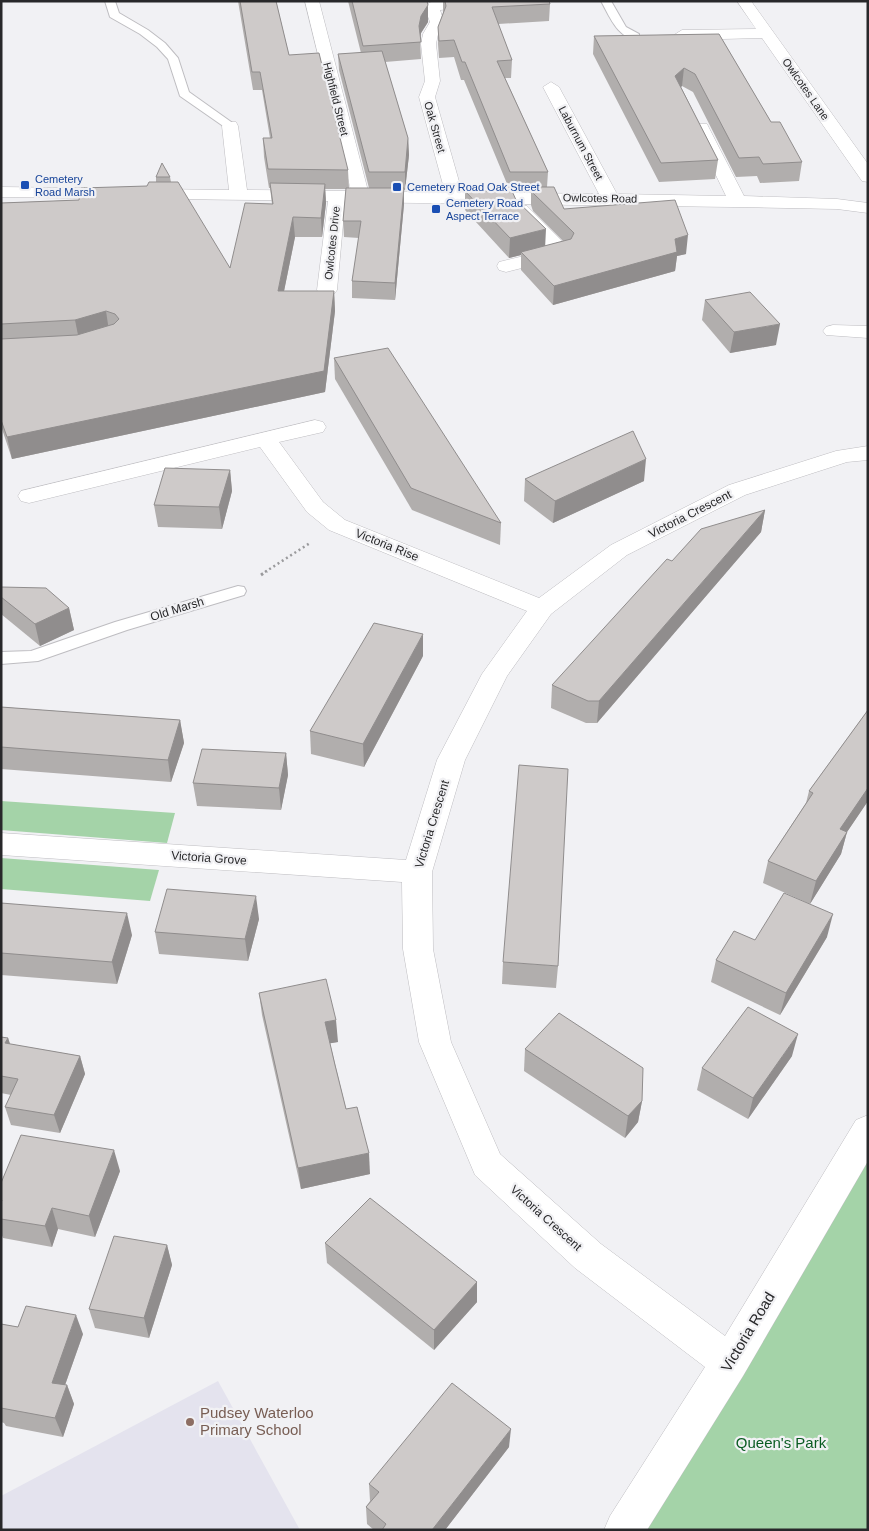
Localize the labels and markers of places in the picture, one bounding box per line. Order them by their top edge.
place label: Cemetery Road Marsh [35,173,95,198]
marker: Cemetery Road Marsh [19,179,31,191]
marker: Cemetery Road Oak Street [391,181,403,193]
place label: Cemetery Road Oak Street [407,181,540,193]
place label: Cemetery Road Aspect Terrace [446,197,523,222]
marker: Cemetery Road Aspect Terrace [430,203,442,215]
place label: Pudsey Waterloo Primary School [200,1404,314,1438]
marker: Pudsey Waterloo Primary School [184,1416,196,1428]

